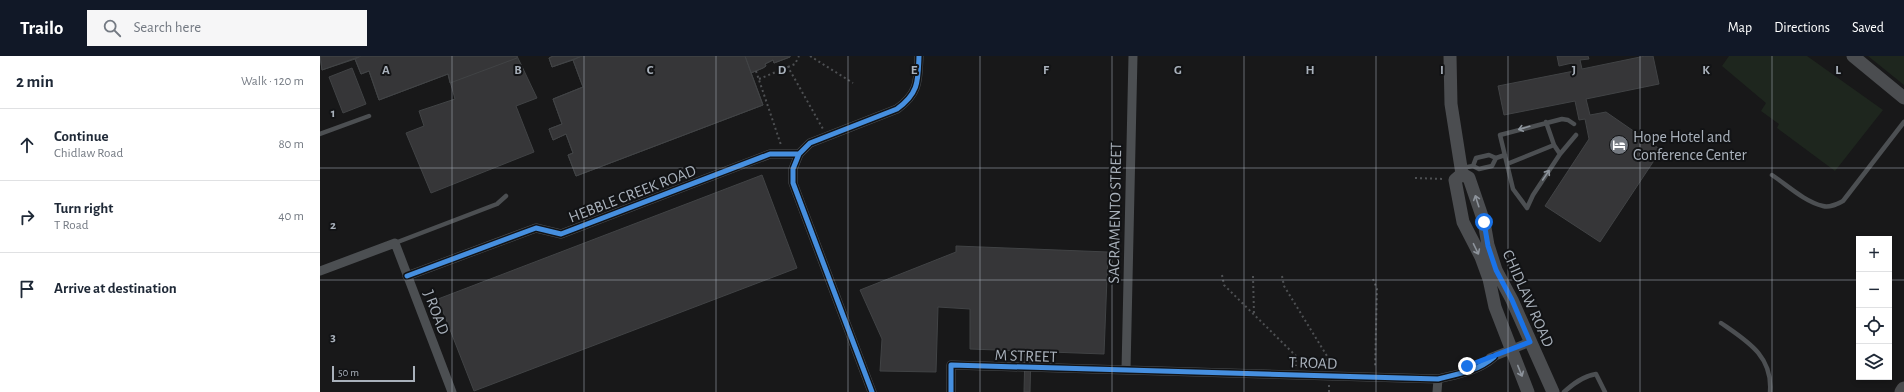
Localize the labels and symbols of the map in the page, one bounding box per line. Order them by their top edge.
text: A [382,64,390,77]
text: B [514,64,522,77]
text: C [647,64,654,77]
text: D [778,64,787,77]
text: E [911,64,918,77]
text: F [1043,64,1050,77]
text: G [1174,64,1182,77]
text: H [1305,64,1315,77]
text: I [1440,64,1444,77]
text: J [1572,64,1576,77]
text: K [1702,64,1710,77]
text: L [1835,64,1841,77]
text: 1 [331,107,335,120]
one-way arrow [1517,125,1530,132]
place label: Hope Hotel and Conference Center [1633,129,1748,163]
hotel icon: Hope Hotel and Conference Center [1608,134,1630,156]
street label: SACRAMENTO STREET [1106,142,1124,284]
street label: HEBBLE CREEK ROAD [566,162,698,226]
one-way arrow [1542,170,1550,181]
one-way arrow [1473,194,1480,207]
route start [1475,213,1493,231]
text: 2 [330,219,336,232]
one-way arrow [1473,242,1481,254]
street label: CHIDLAW ROAD [1500,247,1557,349]
street label: J ROAD [420,288,452,337]
text: 3 [330,331,336,344]
street label: M STREET [994,347,1058,365]
street label: T ROAD [1288,354,1338,372]
route end [1458,357,1476,375]
scale bar [332,364,415,383]
one-way arrow [1516,365,1524,377]

